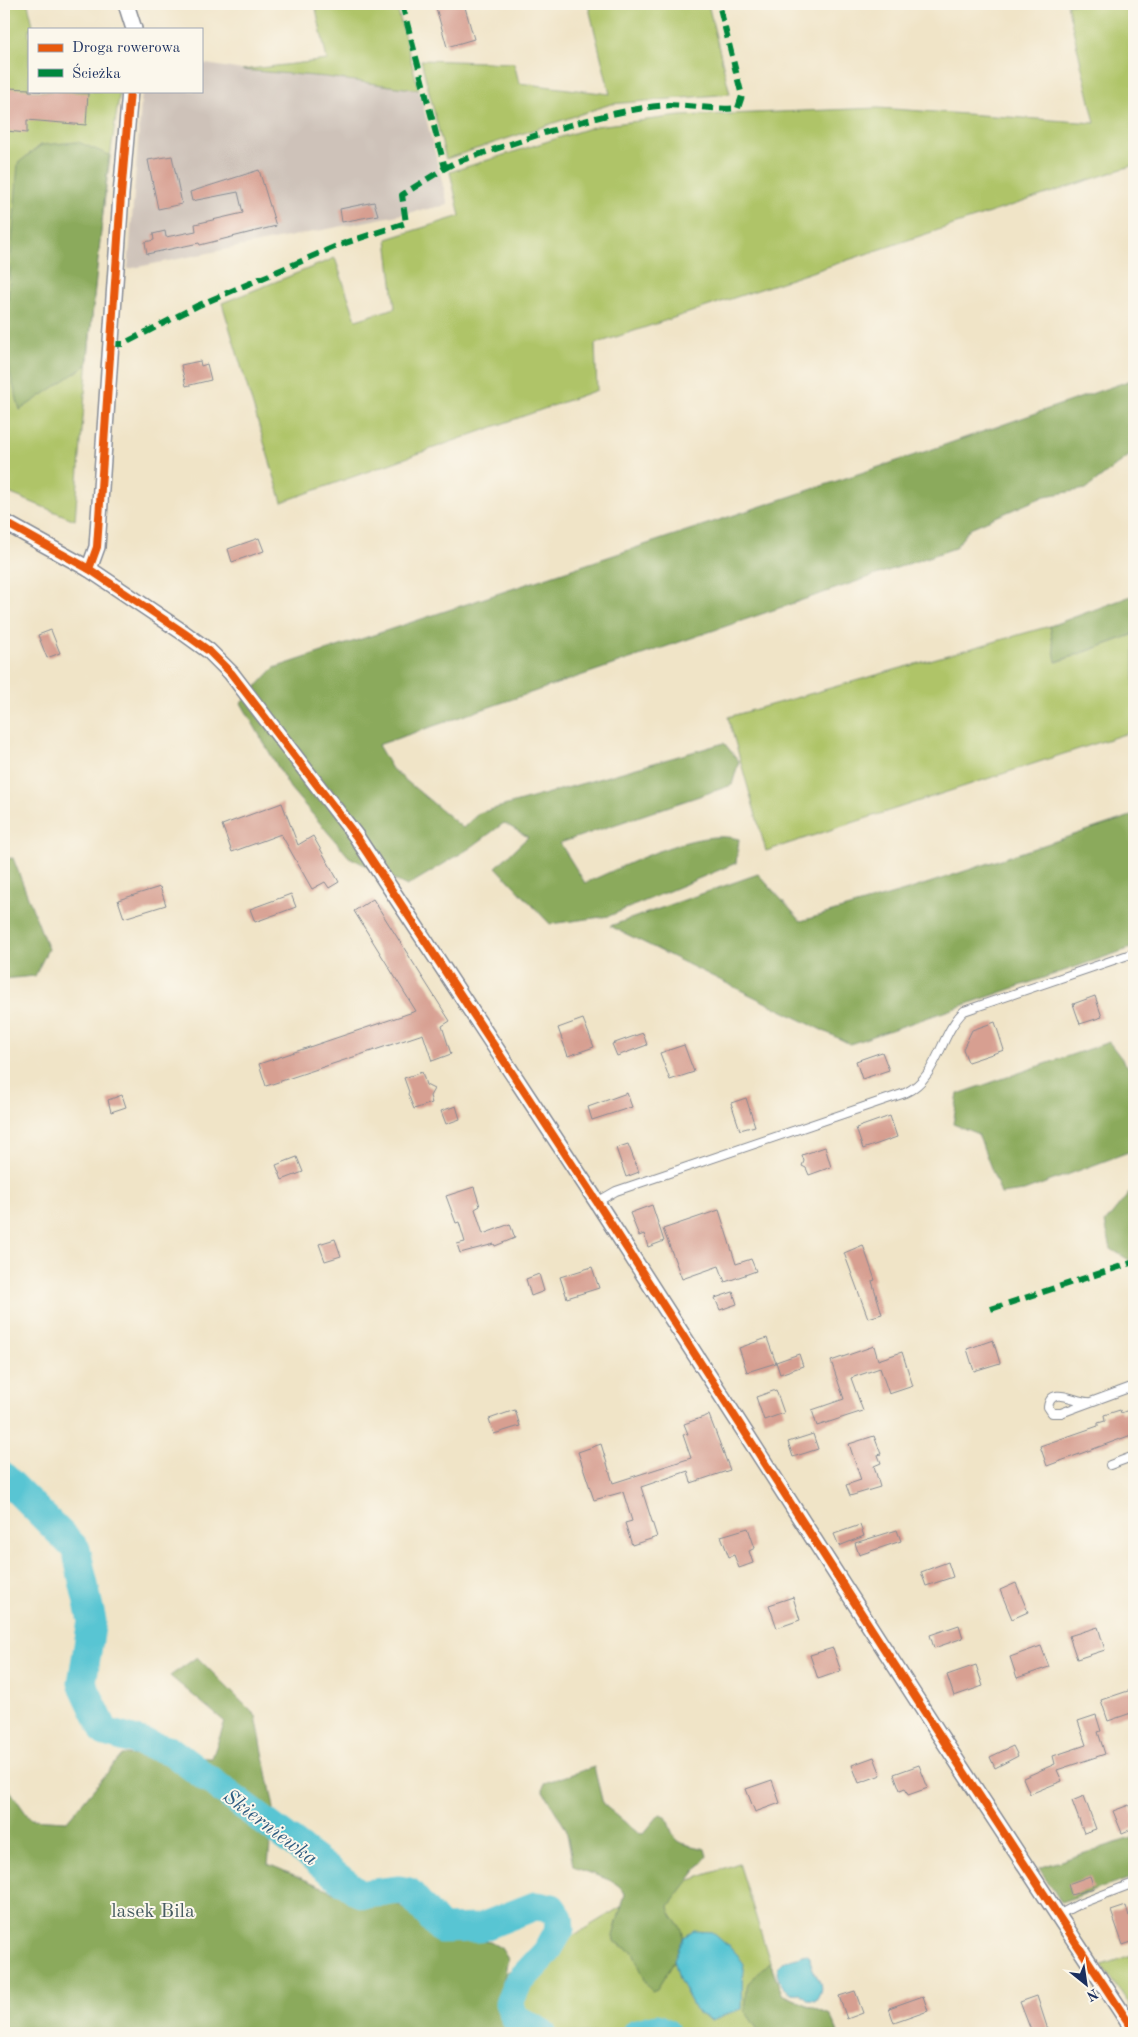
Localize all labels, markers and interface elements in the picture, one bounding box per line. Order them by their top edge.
legend [28,28,202,92]
text: Droga rowerowa [72,41,181,56]
text: Ścieżka [72,63,121,82]
water label: Skierniewka [219,1786,321,1870]
park label: lasek Bila [111,1902,195,1922]
north arrow [1060,1960,1110,2010]
text: N [1084,1986,1100,2003]

